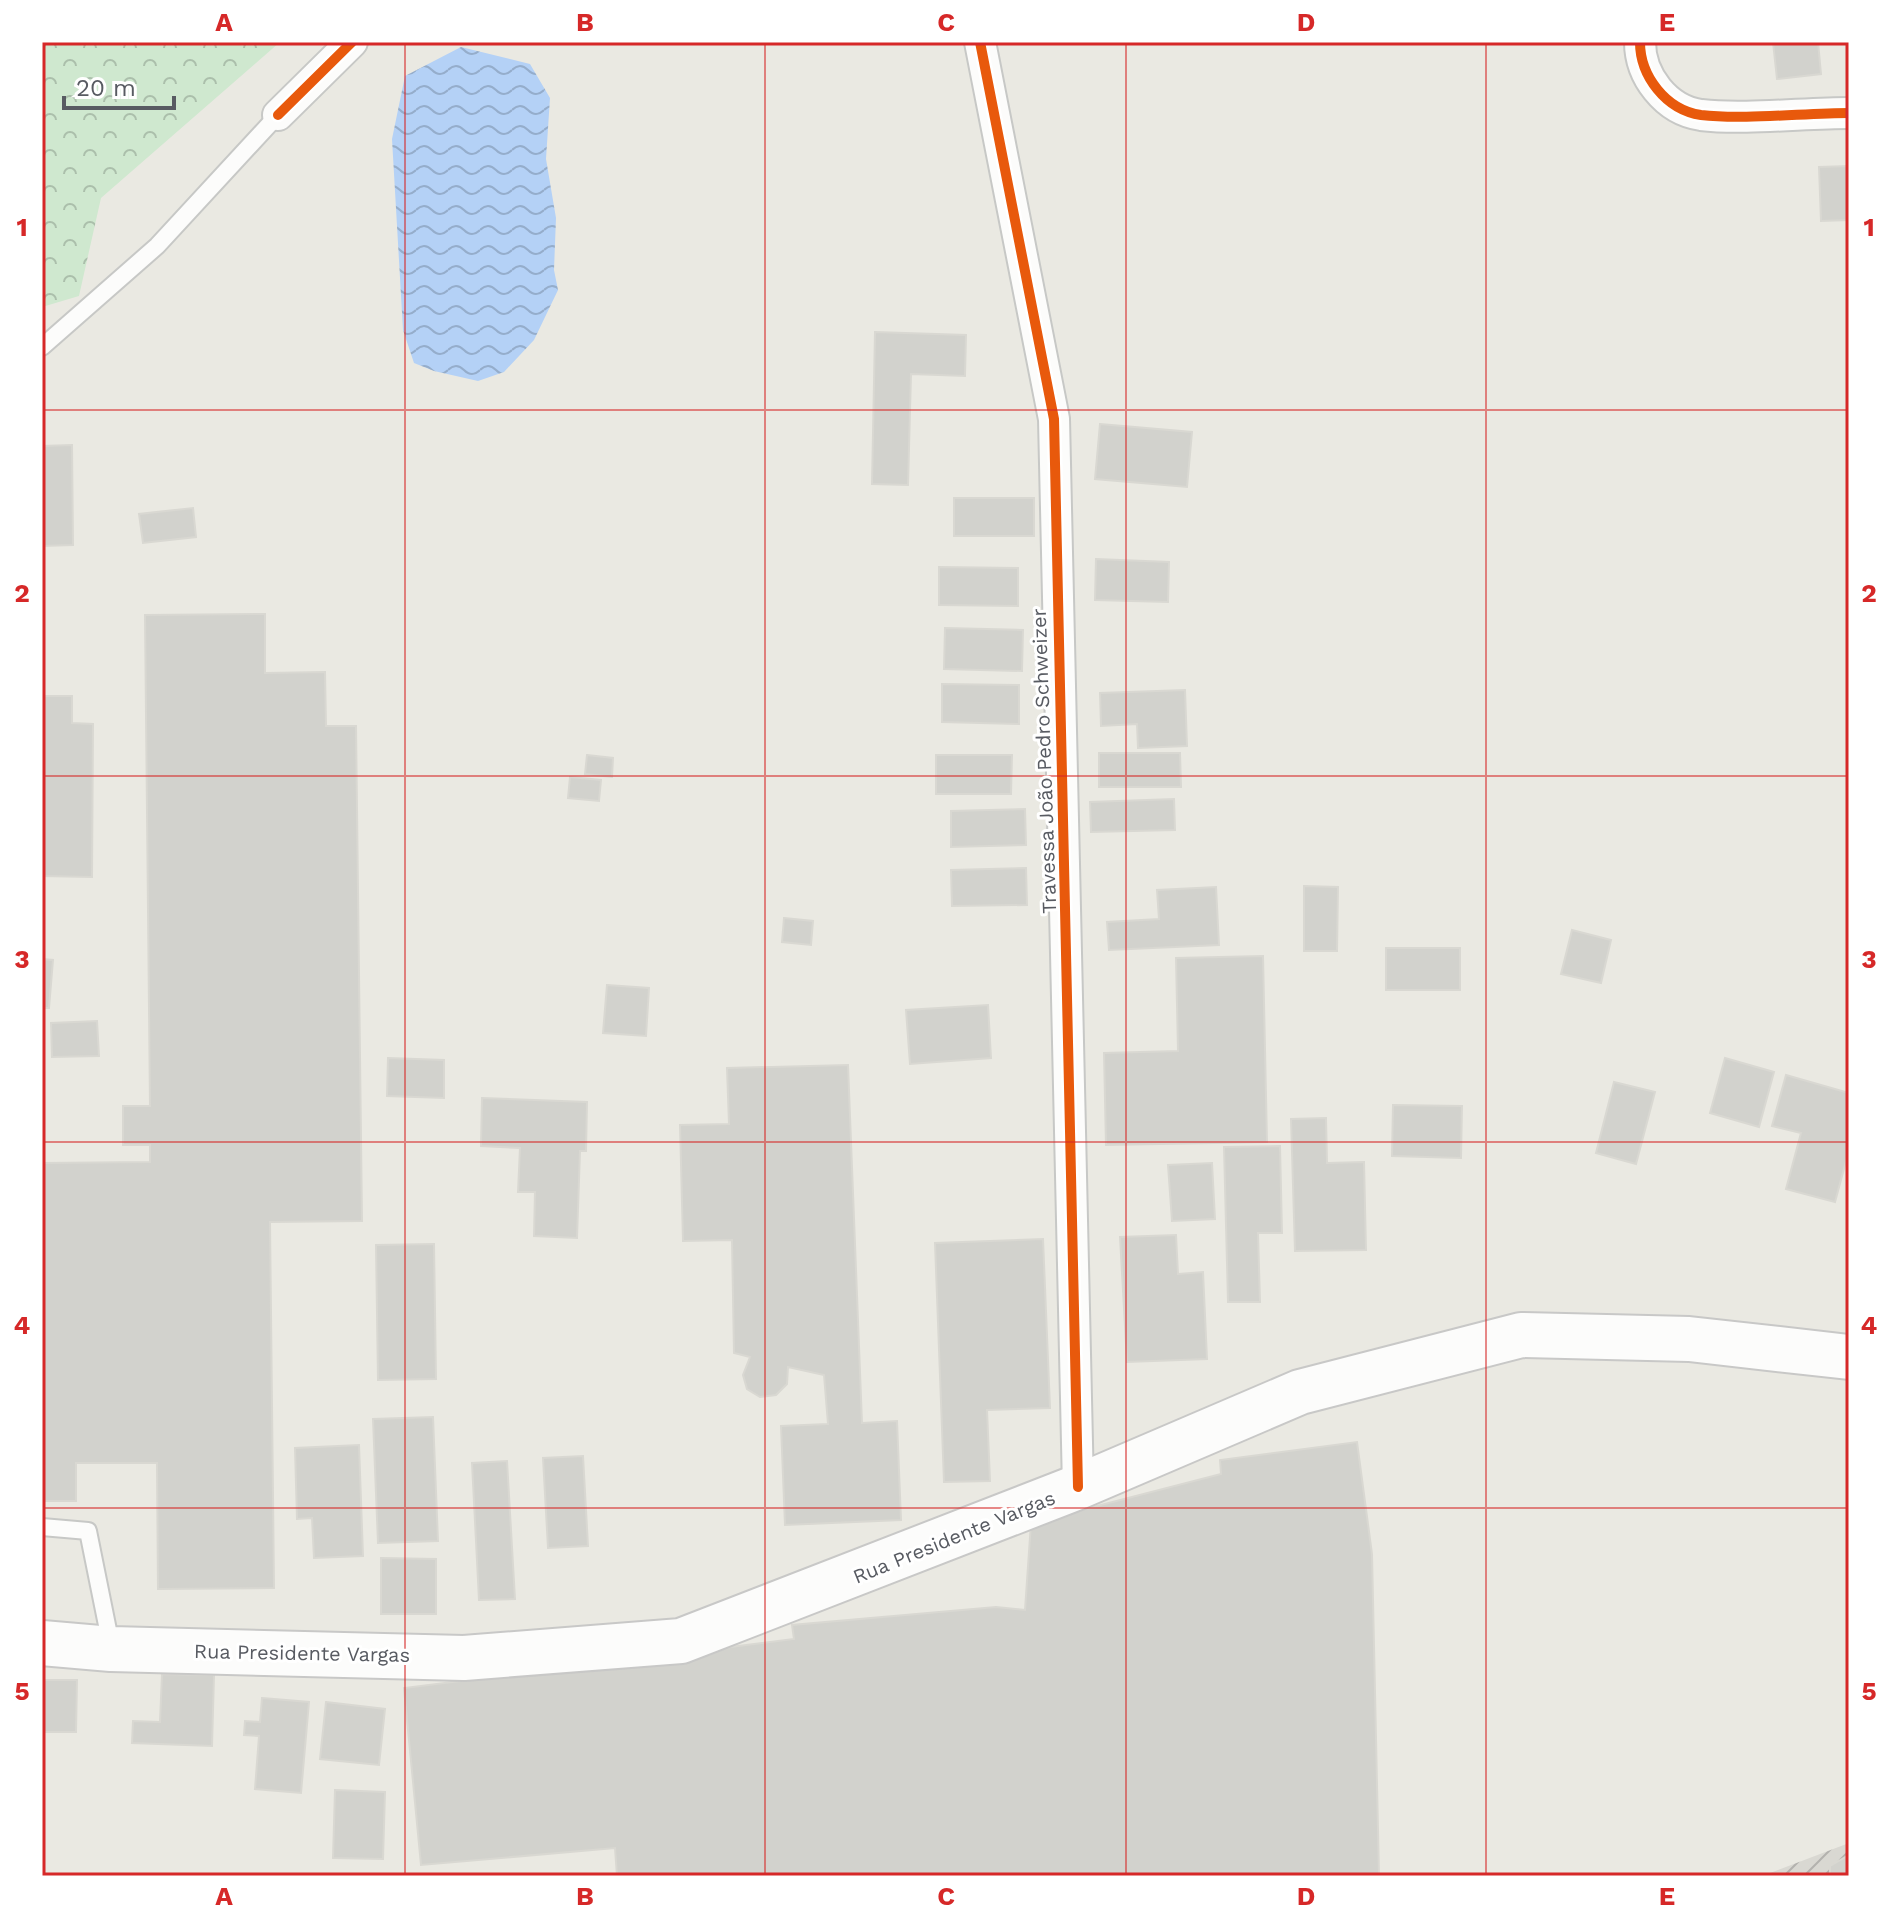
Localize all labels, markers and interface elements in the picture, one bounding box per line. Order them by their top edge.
text: A [215,7,233,37]
text: B [576,7,594,37]
text: C [937,7,955,37]
text: D [1297,7,1315,37]
text: E [1659,7,1675,37]
scale bar [64,60,174,110]
text: 20 m [76,74,136,102]
text: 1 [16,212,28,242]
text: 1 [1863,212,1875,242]
text: 2 [14,578,30,608]
text: 2 [1861,578,1877,608]
street label: Travessa João Pedro Schweizer [1027,608,1061,914]
text: 3 [14,944,30,974]
text: 3 [1861,944,1877,974]
text: 4 [14,1310,31,1340]
text: 4 [1861,1310,1878,1340]
street label: Rua Presidente Vargas [849,1485,1059,1589]
street label: Rua Presidente Vargas [194,1639,410,1667]
text: 5 [14,1676,30,1706]
text: 5 [1861,1676,1877,1706]
text: A [215,1881,233,1911]
text: B [576,1881,594,1911]
text: C [937,1881,955,1911]
text: D [1297,1881,1315,1911]
text: E [1659,1881,1675,1911]

